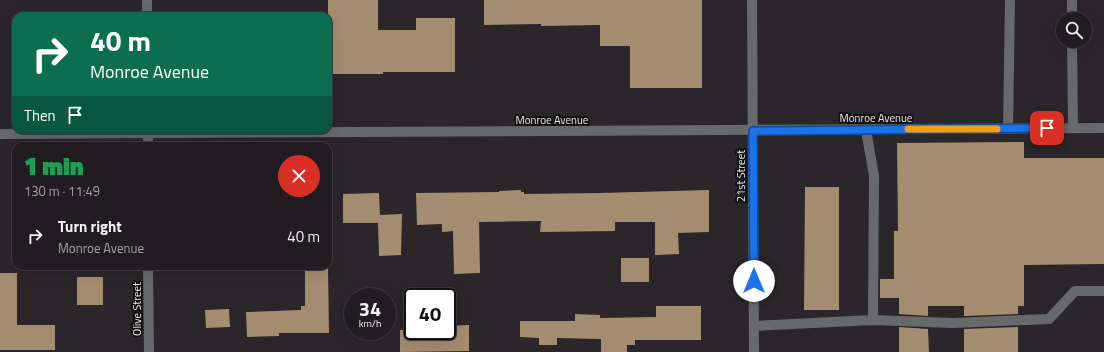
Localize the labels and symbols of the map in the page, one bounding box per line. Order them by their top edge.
street label: Monroe Avenue [840,110,913,126]
pin [1030,111,1064,145]
street label: Monroe Avenue [516,112,589,128]
street label: 21st Street [733,150,749,202]
position arrow [733,260,775,302]
street label: Olive Street [129,282,145,336]
speed limit sign: 40 [404,288,456,340]

